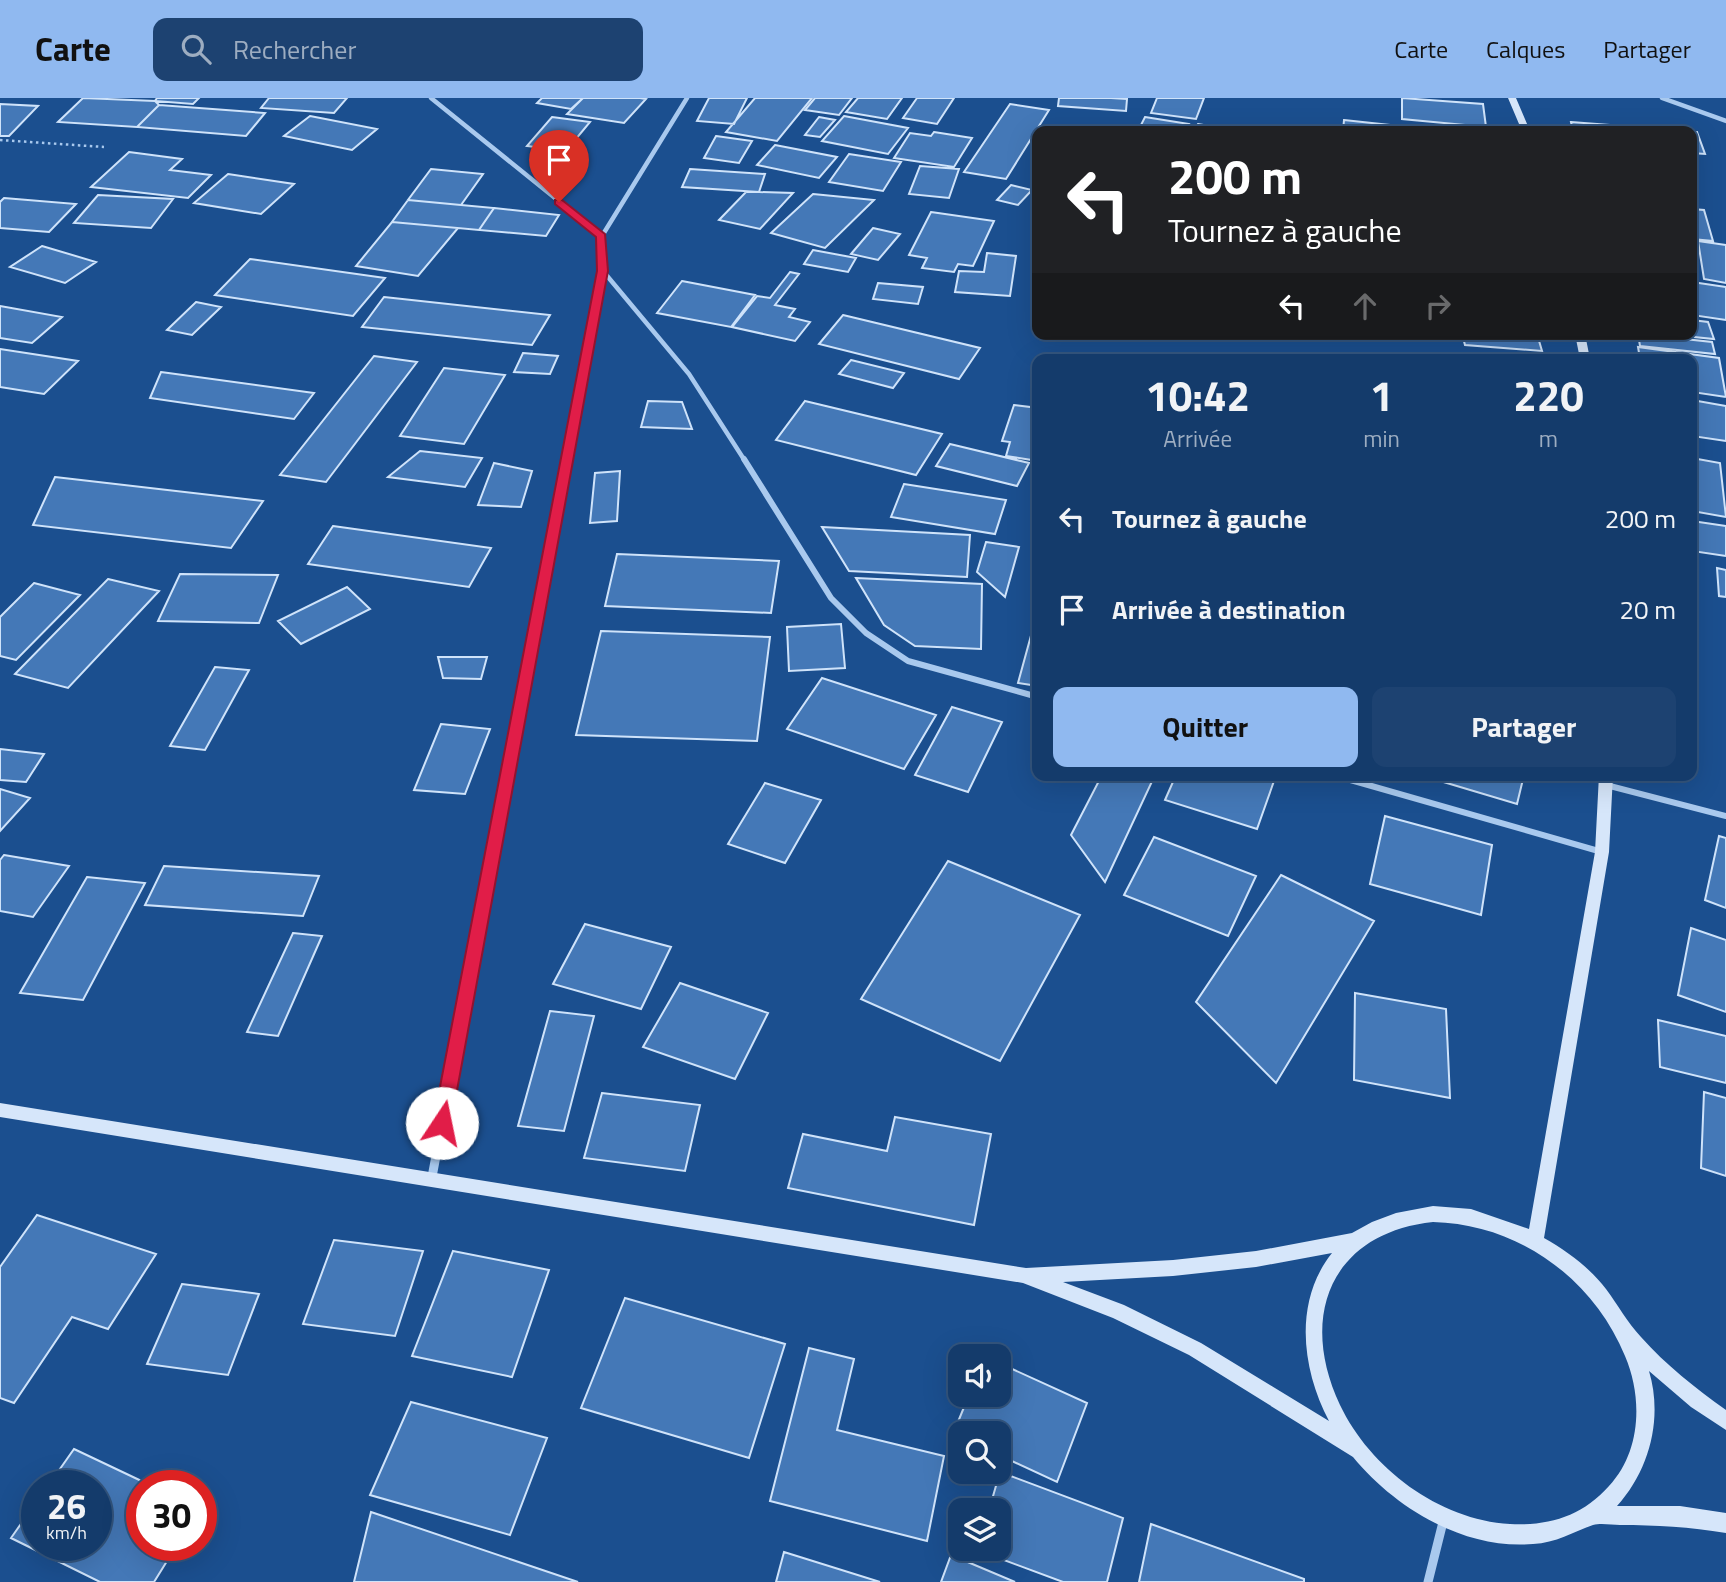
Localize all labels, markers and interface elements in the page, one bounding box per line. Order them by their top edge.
search box [153,18,643,81]
text: Carte [35,24,111,74]
icon: search [177,30,215,68]
text: Rechercher [233,30,356,69]
text: Carte [1394,31,1448,67]
text: Calques [1486,31,1565,67]
text: Partager [1603,31,1691,67]
pin [529,130,589,202]
text: 200 m [1168,138,1302,213]
icon: arrive [540,141,578,179]
icon: left [1053,154,1144,245]
text: Tournez à gauche [1168,206,1402,254]
icon: left [1273,287,1311,325]
icon: ahead [1346,287,1384,325]
icon: right [1419,287,1457,325]
text: 10:42 [1145,363,1250,427]
text: 1 [1370,363,1393,427]
text: 220 [1513,363,1584,427]
text: Arrivée [1163,421,1232,456]
text: min [1363,421,1400,456]
text: m [1539,421,1558,456]
text: Tournez à gauche [1112,499,1307,538]
text: 200 m [1605,499,1676,538]
icon: left [1053,500,1091,538]
text: Arrivée à destination [1112,590,1346,629]
text: 20 m [1619,590,1676,629]
icon: arrive [1053,591,1091,629]
button: Quitter [1053,687,1358,767]
button: Partager [1372,687,1676,767]
position arrow [405,1086,479,1160]
map controls [948,1344,1011,1561]
button: sound [948,1344,1011,1407]
button: search [948,1421,1011,1484]
speed limit sign: 30 [126,1470,217,1561]
text: 26 [47,1479,86,1533]
button: layers [948,1498,1011,1561]
text: km/h [46,1519,87,1546]

